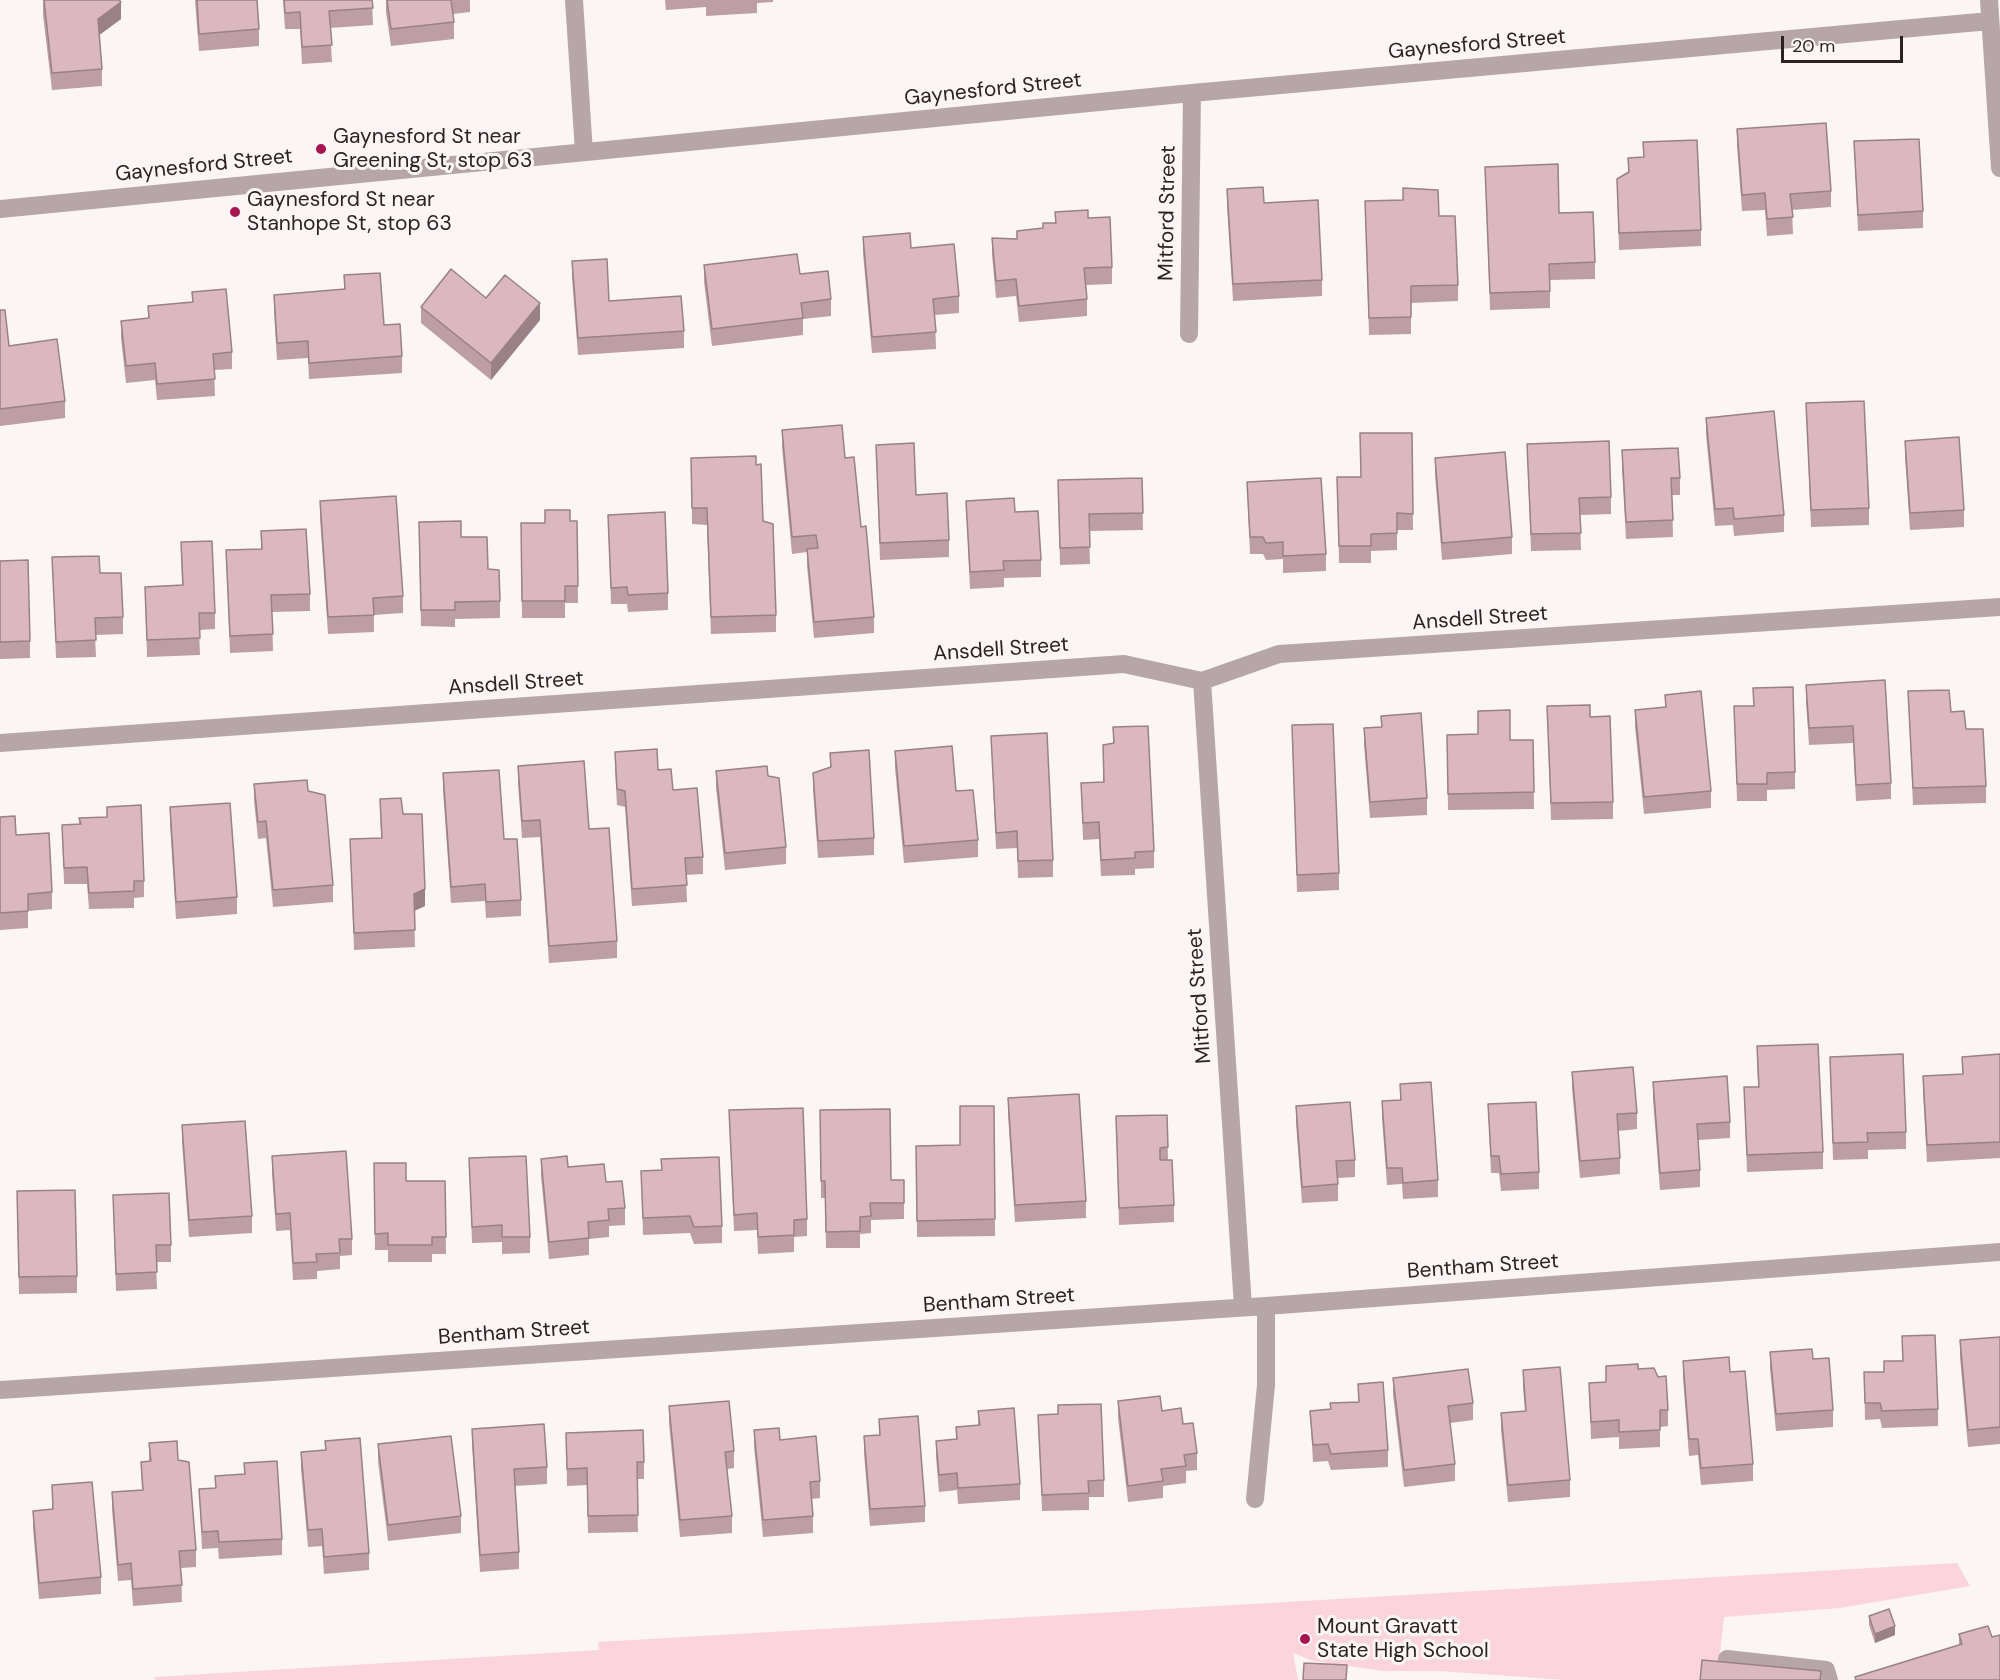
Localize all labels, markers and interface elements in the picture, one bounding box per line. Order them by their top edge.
scale bar [1784,24,1906,62]
street label: Gaynesford Street [1387,25,1567,65]
text: 20 m [1792,34,1835,58]
street label: Gaynesford Street [903,68,1083,112]
place label: Gaynesford St near Greening St, stop 63 [333,124,532,174]
marker: Gaynesford St near Greening St, stop 63 [314,142,328,156]
street label: Gaynesford Street [114,144,294,188]
street label: Mitford Street [1154,145,1182,281]
place label: Gaynesford St near Stanhope St, stop 63 [247,187,452,237]
marker: Gaynesford St near Stanhope St, stop 63 [228,205,242,219]
street label: Ansdell Street [1411,602,1549,636]
street label: Ansdell Street [932,633,1070,667]
street label: Ansdell Street [447,667,585,701]
street label: Mitford Street [1183,927,1217,1065]
street label: Bentham Street [1406,1249,1560,1285]
street label: Bentham Street [922,1283,1076,1319]
street label: Bentham Street [437,1315,591,1351]
place label: Mount Gravatt State High School [1317,1614,1489,1664]
marker: Mount Gravatt State High School [1298,1632,1312,1646]

